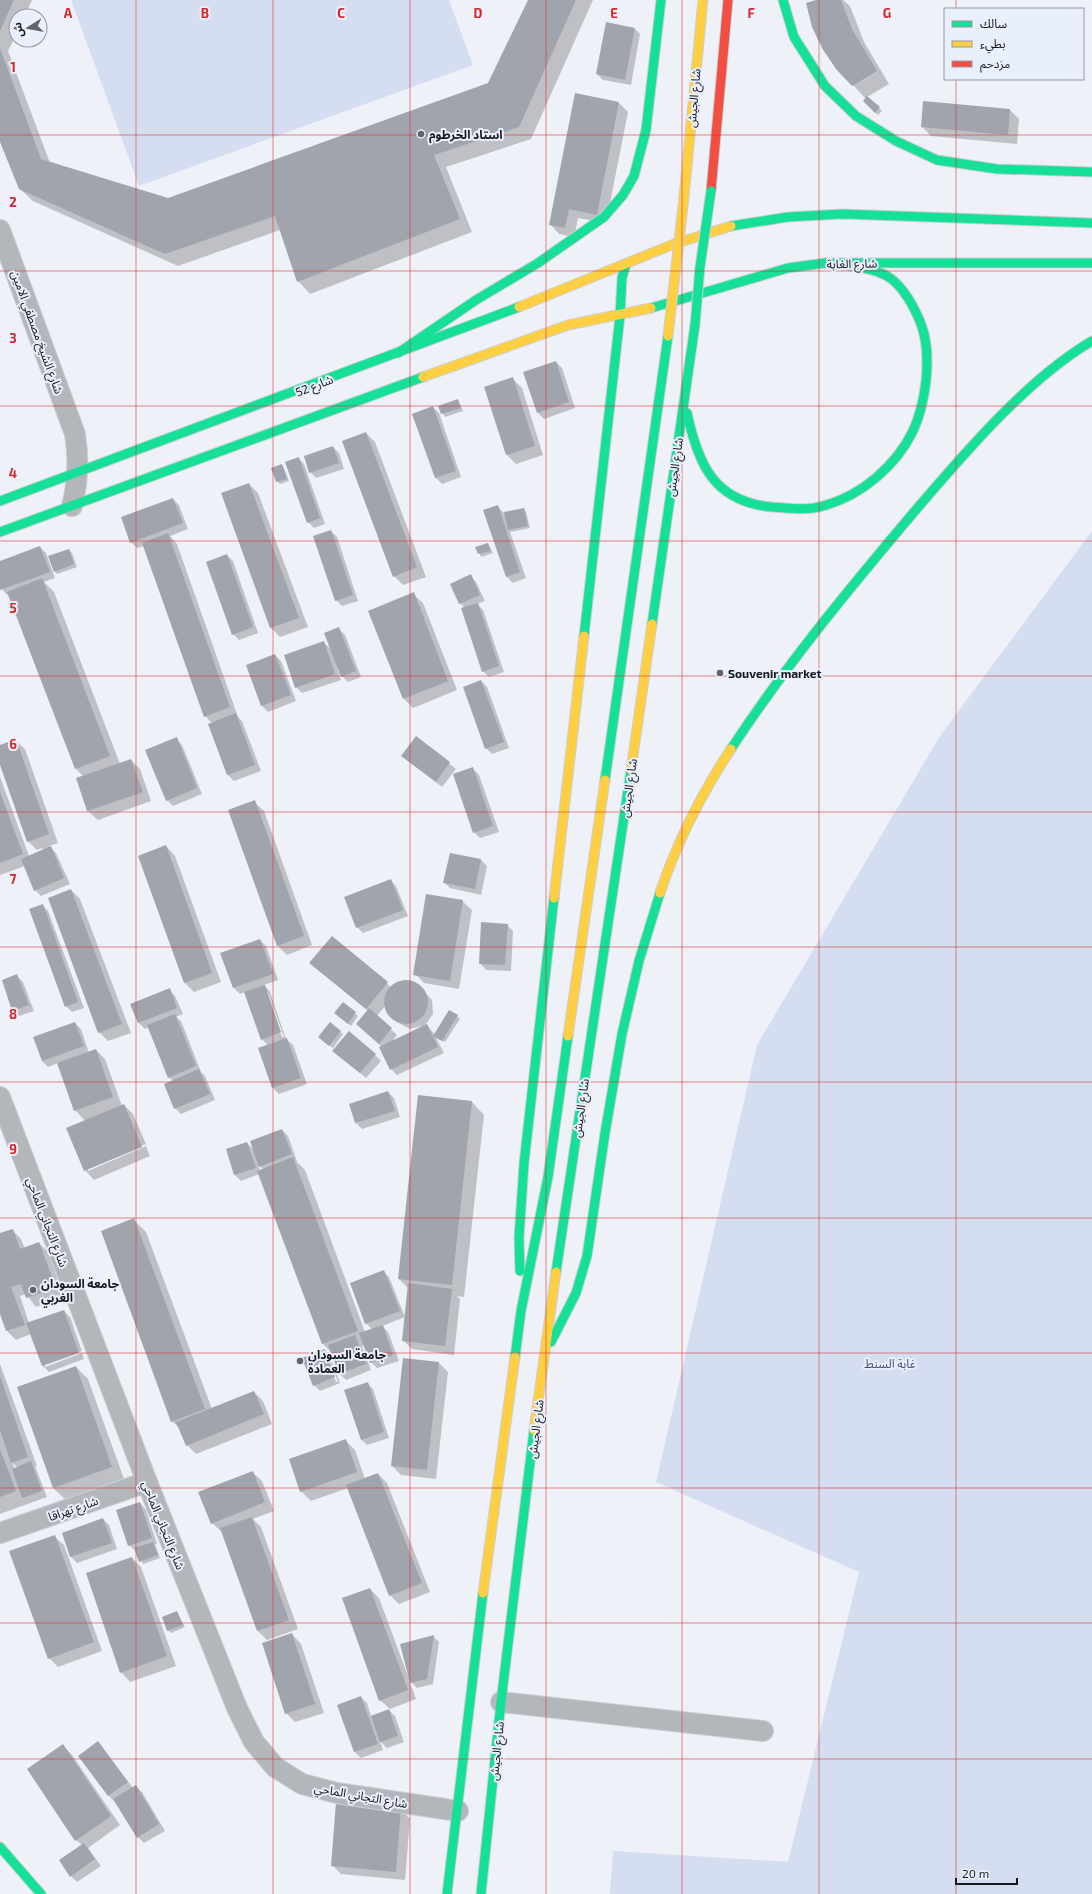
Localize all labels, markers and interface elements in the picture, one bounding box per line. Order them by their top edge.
text: A [64,5,73,21]
text: B [201,5,209,21]
text: C [337,5,345,21]
text: D [474,5,483,21]
text: E [610,5,618,21]
text: F [747,5,755,21]
text: G [883,5,891,21]
north arrow [8,8,48,48]
legend [944,8,1084,80]
text: سالك [980,16,1007,30]
text: ش [10,21,26,39]
text: بطيء [980,36,1006,54]
text: مزدحم [980,56,1010,73]
text: 1 [10,59,16,75]
street label: شارع الجيش [683,68,706,128]
place label: استاد الخرطوم [429,127,503,144]
marker: استاد الخرطوم [416,129,426,139]
text: 2 [9,194,17,210]
street label: شارع الغابة [826,256,878,273]
street label: شارع الشيخ مصطفي الامين [6,268,67,397]
text: 3 [9,330,17,346]
street label: شارع 52 [293,371,336,401]
street label: شارع الجيش [663,437,688,498]
text: 4 [9,465,17,481]
text: 5 [9,600,17,616]
place label: Souvenir market [728,666,821,680]
marker: Souvenir market [715,668,725,678]
text: 6 [9,736,17,752]
street label: شارع الجيش [617,758,642,819]
text: 7 [10,871,17,887]
text: 8 [9,1006,17,1022]
street label: شارع الجيش [569,1078,594,1139]
text: 9 [9,1141,17,1157]
street label: شارع التجاني الماحي [21,1175,72,1270]
place label: جامعة السودان الغربي [41,1276,119,1308]
marker: جامعة السودان الغربي [28,1285,38,1295]
place label: جامعة السودان العمادة [308,1347,386,1375]
marker: جامعة السودان العمادة [295,1356,305,1366]
park label: غابة السنط [864,1356,916,1371]
street label: شارع الجيش [524,1399,549,1460]
street label: شارع التجاني الماحي [136,1478,188,1573]
street label: شارع تهراقا [46,1493,101,1526]
street label: شارع الجيش [486,1721,509,1782]
street label: شارع التجاني الماحي [312,1780,409,1814]
scale bar [956,1860,1017,1886]
text: 20 m [962,1866,989,1880]

